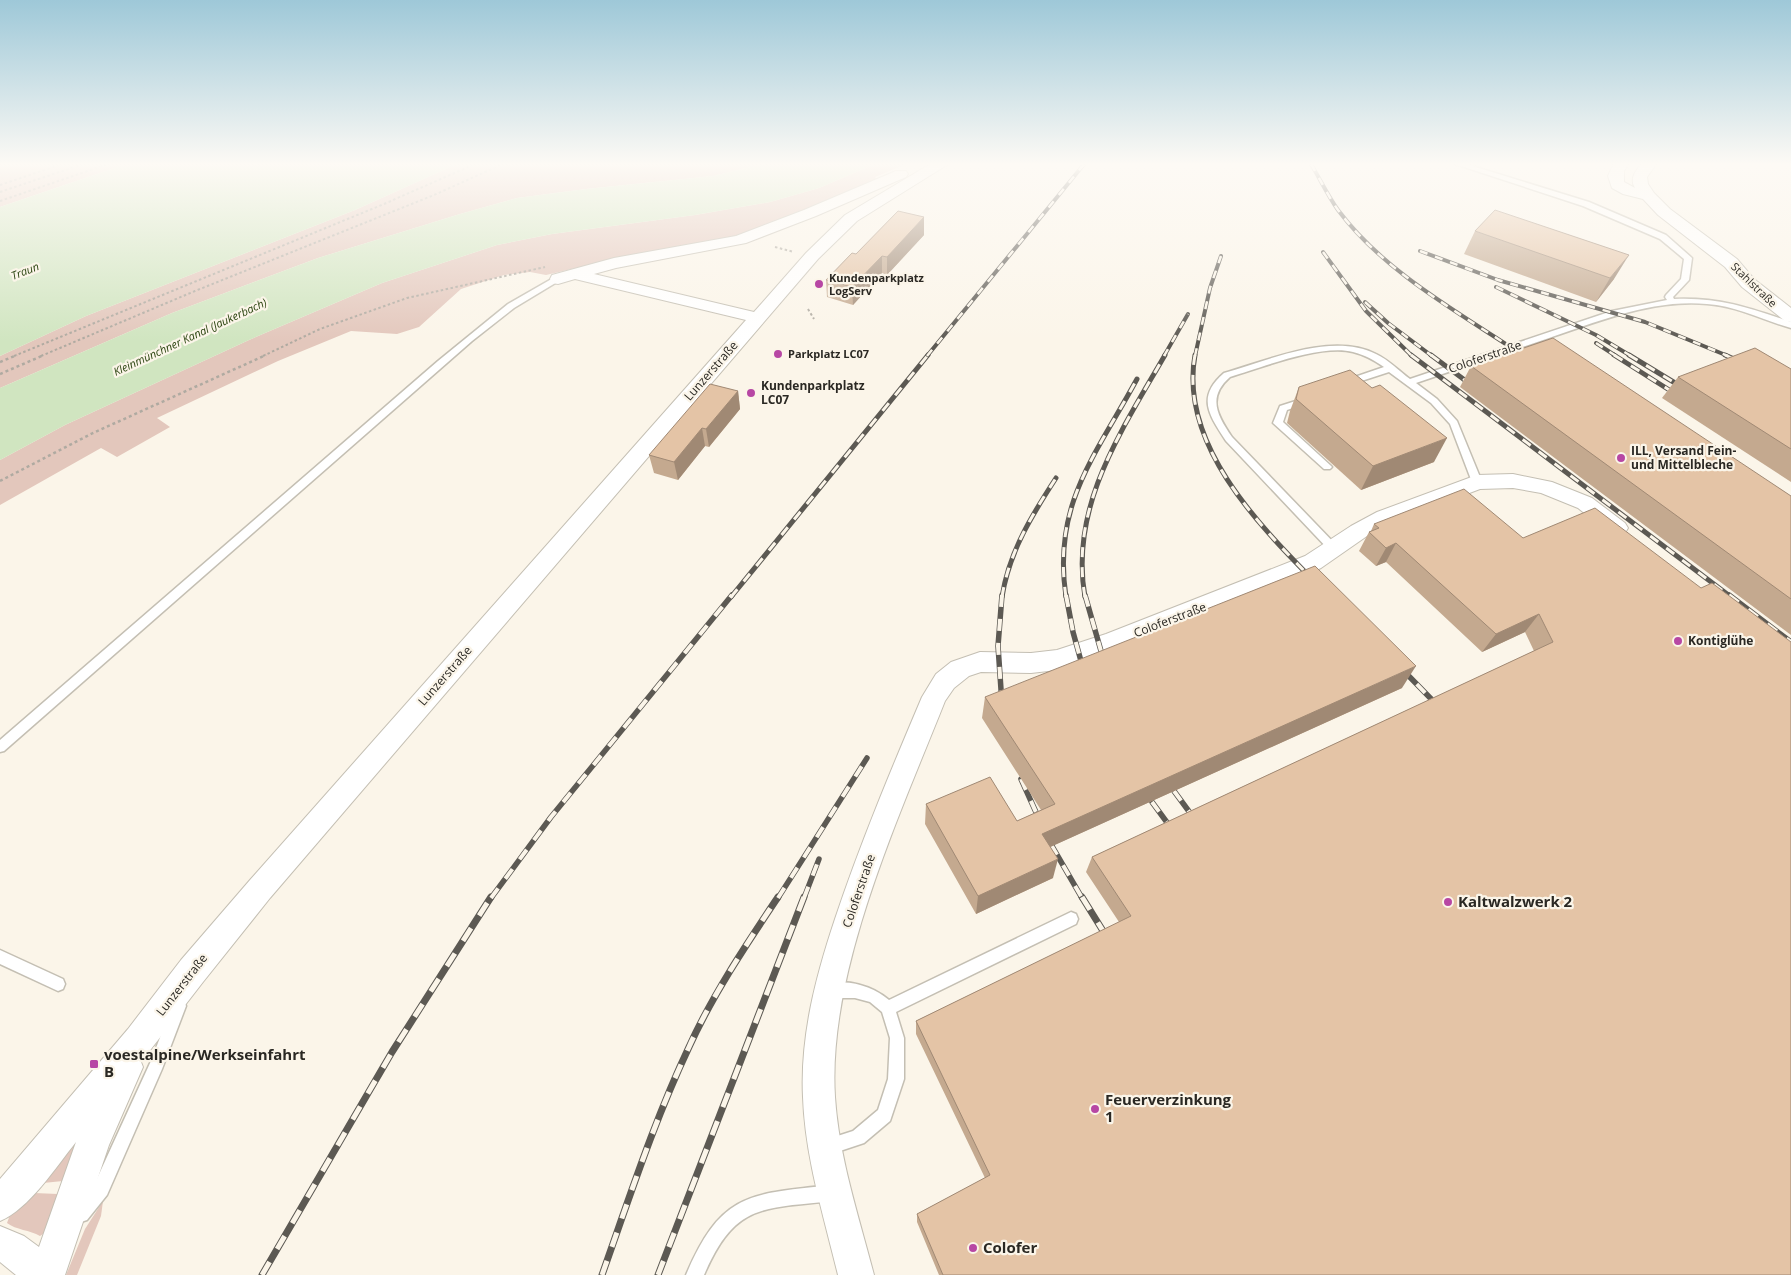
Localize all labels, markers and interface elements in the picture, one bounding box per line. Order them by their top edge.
water label: Traun [9,258,41,283]
street label: Stahlstraße [1728,259,1781,310]
place label: Kundenparkplatz LogServ [829,270,925,298]
marker: Kundenparkplatz LogServ [813,278,825,290]
water label: Kleinmünchner Kanal (Jaukerbach) [111,294,269,379]
street label: Coloferstraße [1446,336,1524,377]
street label: Lunzerstraße [680,337,741,404]
place label: Parkplatz LC07 [788,346,869,361]
marker: Parkplatz LC07 [772,348,784,360]
place label: Kundenparkplatz LC07 [761,377,865,408]
marker: Kundenparkplatz LC07 [745,387,757,399]
place label: ILL, Versand Fein- und Mittelbleche [1631,442,1736,473]
marker: ILL, Versand Fein- und Mittelbleche [1615,452,1627,464]
street label: Coloferstraße [1131,598,1209,641]
place label: Kontiglühe [1688,632,1753,649]
marker: Kontiglühe [1672,635,1684,647]
street label: Lunzerstraße [414,642,475,709]
street label: Coloferstraße [838,852,879,930]
place label: Kaltwalzwerk 2 [1458,891,1573,911]
marker: Kaltwalzwerk 2 [1442,896,1454,908]
street label: Lunzerstraße [152,950,211,1019]
place label: voestalpine/Werkseinfahrt B [104,1044,306,1081]
marker: voestalpine/Werkseinfahrt B [88,1058,100,1070]
place label: Feuerverzinkung 1 [1105,1089,1232,1126]
marker: Feuerverzinkung 1 [1089,1103,1101,1115]
place label: Colofer [983,1237,1037,1257]
marker: Colofer [967,1242,979,1254]

